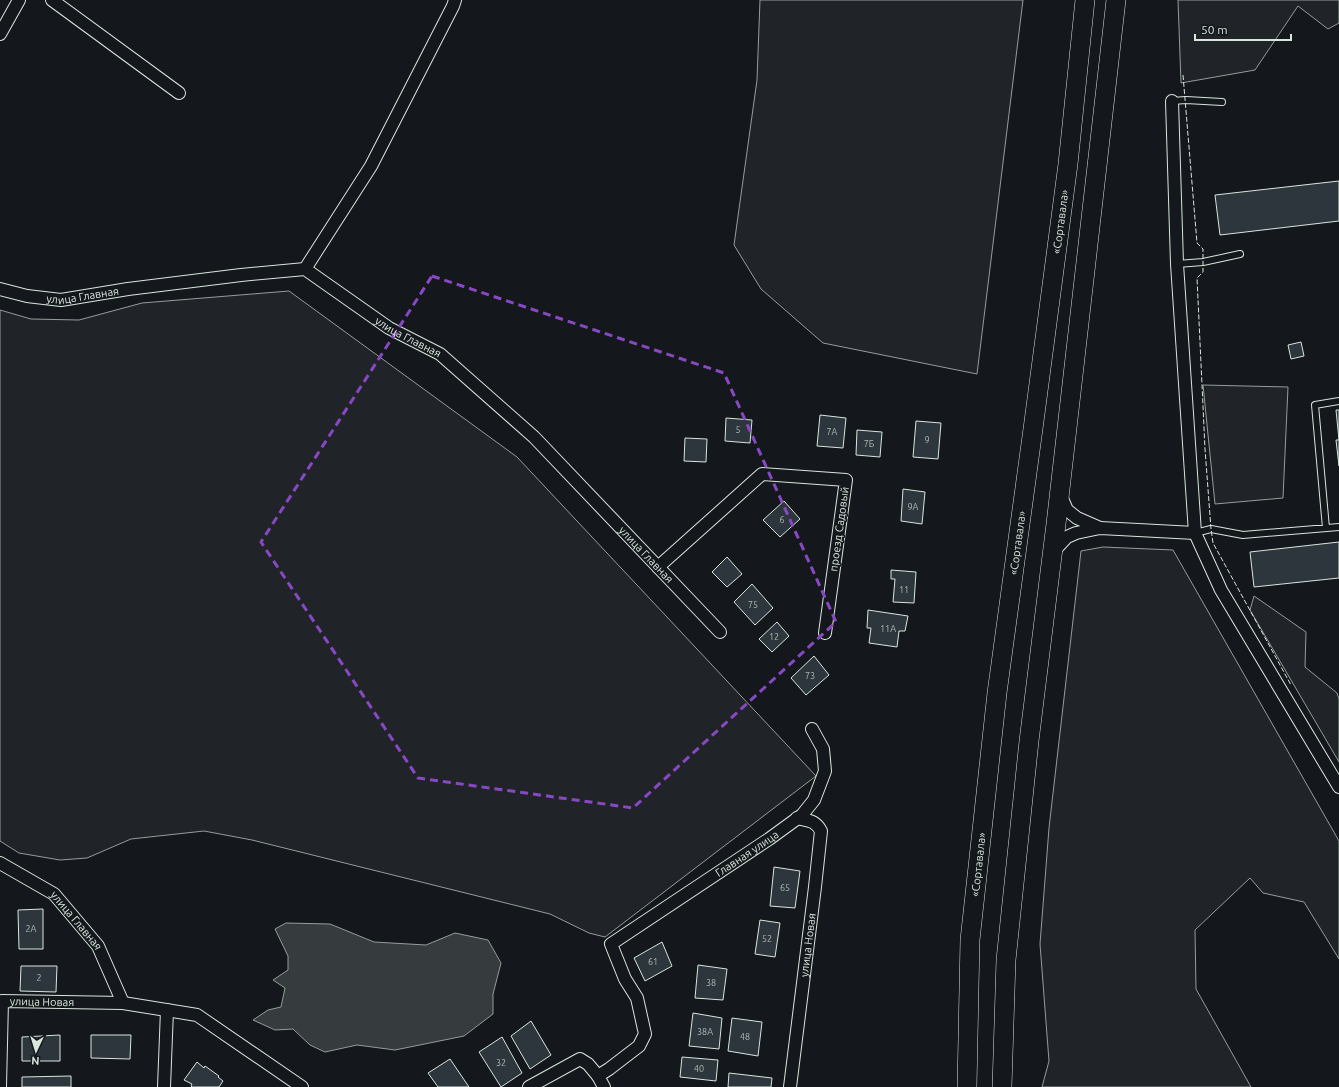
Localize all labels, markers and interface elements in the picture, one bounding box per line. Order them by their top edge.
scale bar [1195,16,1291,42]
text: 50 m [1201,23,1228,36]
street label: «Сортавала» [1050,189,1071,254]
street label: улица Главная [46,285,120,306]
street label: улица Главная [373,314,443,360]
house number: 5 [735,425,741,435]
house number: 7А [827,427,838,437]
house number: 9 [924,435,930,445]
house number: 7Б [864,439,875,449]
street label: проезд Садовый [827,486,851,572]
house number: 9А [908,502,919,512]
street label: «Сортавала» [1007,510,1028,576]
house number: 6 [779,515,785,525]
street label: улица Главная [617,524,676,585]
house number: 11 [899,585,909,595]
house number: 75 [748,600,758,610]
house number: 11А [880,624,896,634]
house number: 12 [769,632,779,642]
house number: 73 [805,671,815,681]
street label: Главная улица [713,828,781,879]
street label: «Сортавала» [969,832,988,897]
house number: 65 [780,883,790,893]
street label: улица Главная [48,889,105,951]
street label: улица Новая [798,912,818,978]
house number: 2А [26,924,37,934]
house number: 52 [762,934,772,944]
house number: 61 [648,957,658,967]
house number: 2 [36,973,42,983]
house number: 38 [706,978,716,988]
street label: улица Новая [10,995,74,1008]
house number: 38А [697,1027,713,1037]
north arrow [16,1031,56,1071]
house number: 48 [740,1032,750,1042]
text: N [31,1055,40,1067]
house number: 32 [496,1058,506,1068]
house number: 40 [694,1064,704,1074]

